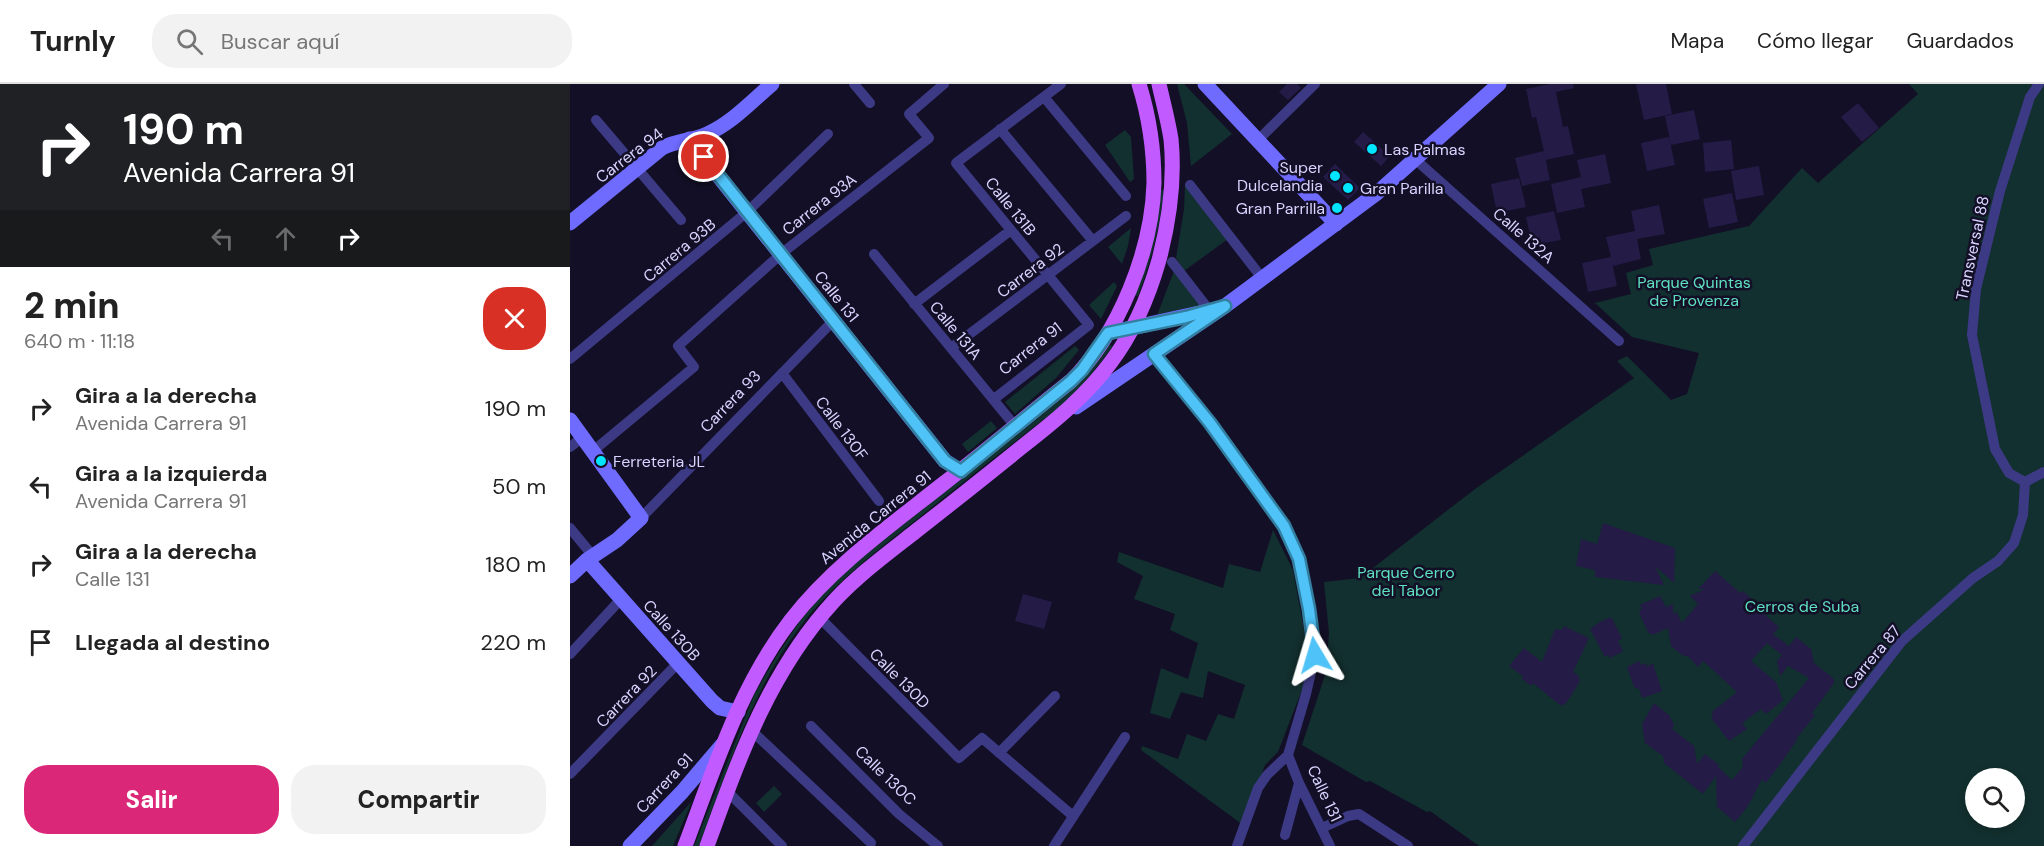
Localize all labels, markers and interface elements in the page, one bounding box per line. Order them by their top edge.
search box [152,14,572,68]
text: Turnly [30,23,116,60]
icon: search [173,25,206,58]
text: Buscar aquí [221,27,339,56]
text: Mapa [1670,27,1724,55]
text: Cómo llegar [1757,27,1874,55]
text: Guardados [1907,27,2014,55]
text: 190 m [123,102,244,157]
icon: right [24,108,102,186]
street label: Carrera 94 [591,123,668,188]
pin [678,131,729,182]
place label: Las Palmas [1384,139,1466,160]
icon: arrive [687,140,720,173]
marker: Las Palmas [1365,142,1379,156]
text: Avenida Carrera 91 [123,155,355,190]
place label: Super Dulcelandia [1237,157,1323,196]
street label: Carrera 93A [778,169,861,240]
marker: Super Dulcelandia [1328,169,1342,183]
street label: Calle 131B [981,173,1041,240]
place label: Gran Parilla [1360,178,1443,199]
marker: Gran Parilla [1341,181,1355,195]
street label: Transversal 88 [1951,194,1994,302]
place label: Gran Parrilla [1236,198,1325,219]
marker: Gran Parrilla [1330,201,1344,215]
street label: Calle 132A [1488,203,1559,268]
street label: Carrera 93B [639,214,720,287]
icon: left [206,222,239,255]
icon: ahead [269,222,302,255]
icon: right [332,222,365,255]
street label: Carrera 92 [993,238,1068,302]
street label: Calle 131 [810,266,864,326]
park label: Parque Quintas de Provenza [1637,272,1751,311]
text: 2 min [24,282,120,329]
button: close [483,287,546,350]
street label: Calle 131A [925,297,987,364]
street label: Carrera 91 [995,317,1066,380]
text: 640 m · 11:18 [24,328,135,354]
street label: Carrera 93 [695,366,765,437]
text: Gira a la derecha [75,381,257,410]
icon: right [24,392,57,425]
street label: Calle 130F [811,392,873,465]
text: 190 m [485,394,546,423]
text: Avenida Carrera 91 [75,410,247,436]
place label: Ferreteria JL [613,451,705,472]
marker: Ferreteria JL [594,454,608,468]
text: Gira a la izquierda [75,459,267,488]
street label: Avenida Carrera 91 [815,466,935,569]
icon: left [24,470,57,503]
text: 50 m [492,472,546,501]
text: Avenida Carrera 91 [75,488,247,514]
text: Gira a la derecha [75,537,257,566]
icon: right [24,548,57,581]
text: 180 m [485,550,546,579]
park label: Parque Cerro del Tabor [1357,562,1455,601]
text: Calle 131 [75,566,150,592]
street label: Calle 130B [638,595,705,665]
park label: Cerros de Suba [1745,596,1859,617]
street label: Carrera 87 [1839,621,1905,694]
position arrow [1283,623,1347,687]
icon: arrive [24,626,57,659]
text: Llegada al destino [75,628,270,657]
text: 220 m [480,628,546,657]
street label: Calle 130D [865,644,934,713]
street label: Carrera 92 [591,661,661,732]
street label: Calle 130C [850,741,921,810]
street label: Carrera 91 [631,749,697,818]
street label: Calle 131 [1302,762,1347,825]
button: Salir [24,765,279,834]
button: Compartir [291,765,546,834]
map controls [1965,768,2025,828]
button: search [1965,768,2025,828]

